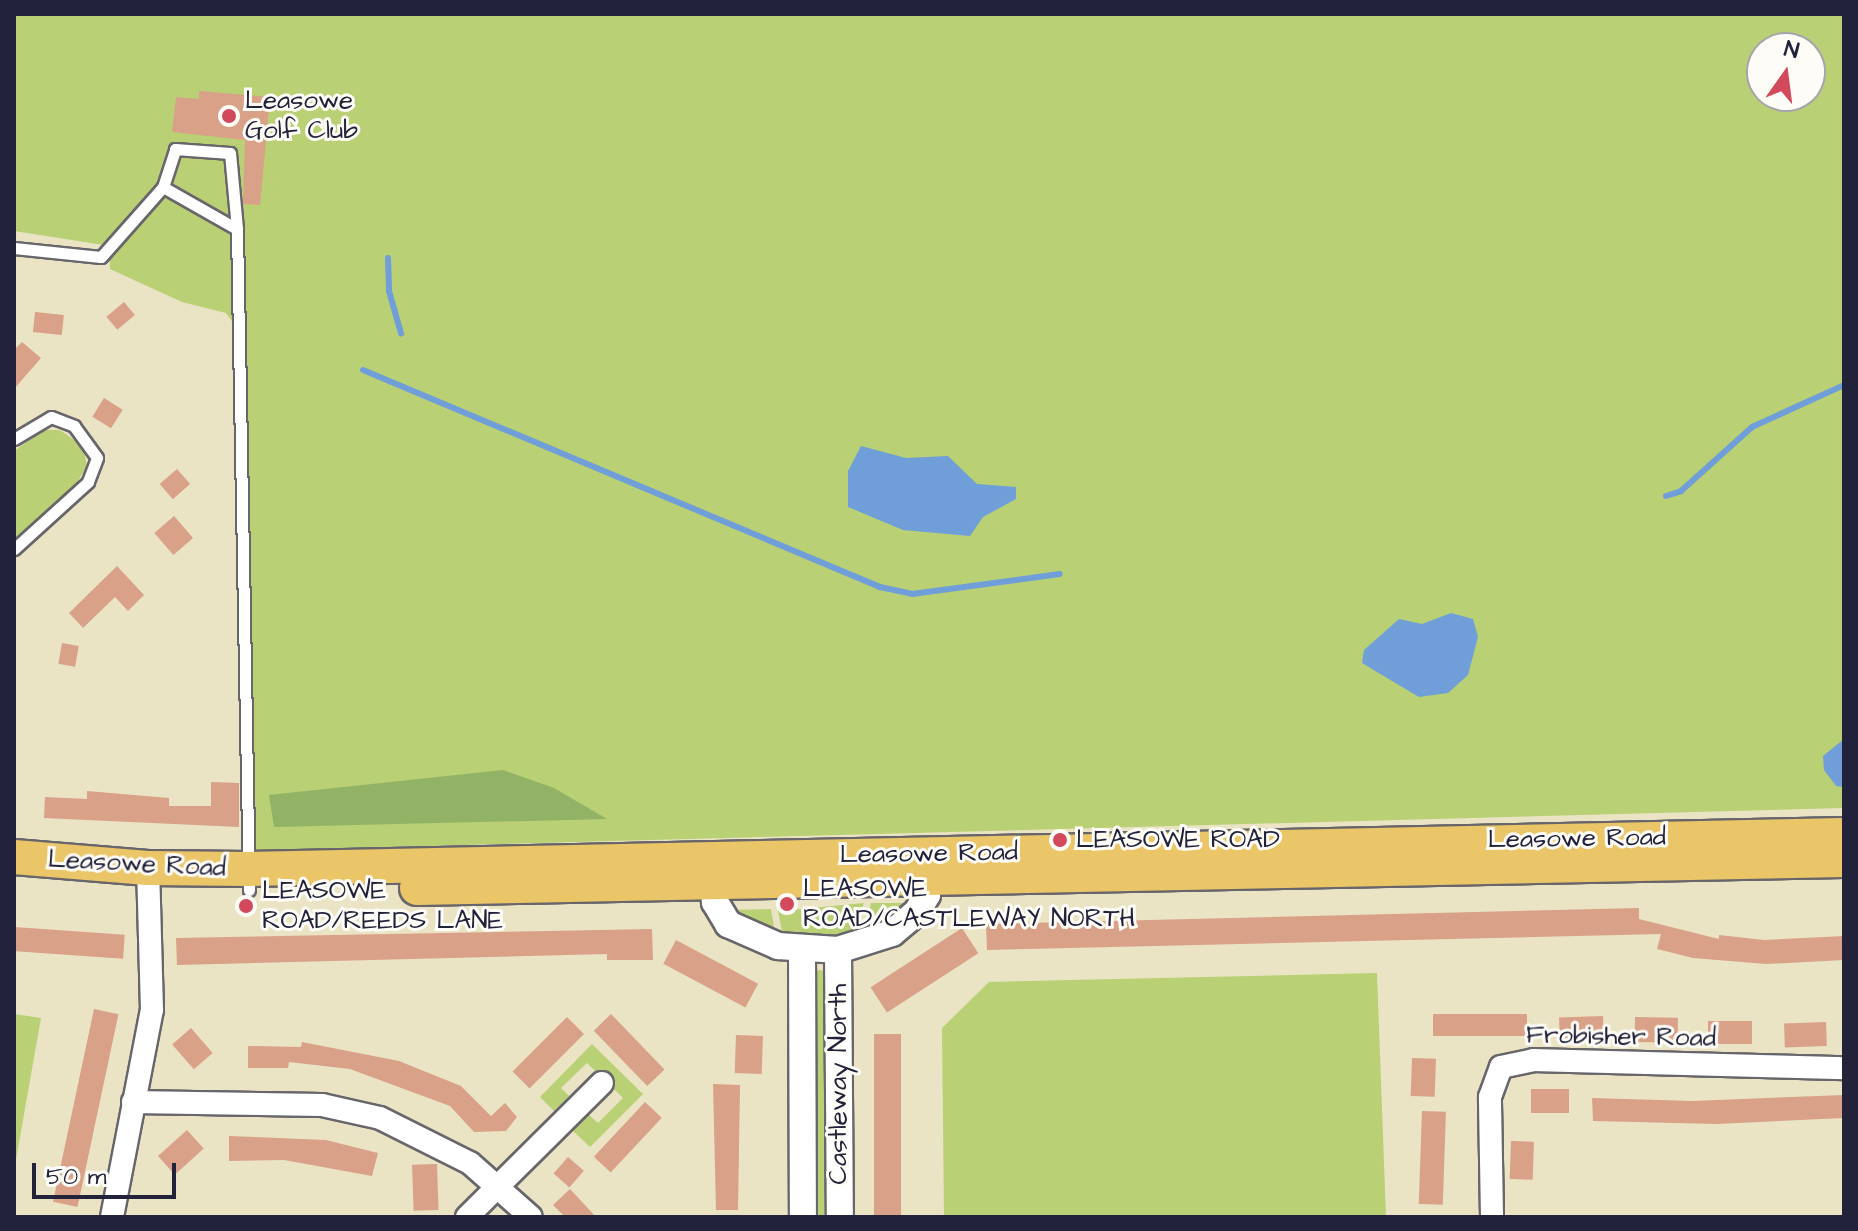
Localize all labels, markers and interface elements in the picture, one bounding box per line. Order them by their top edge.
north arrow [1746,32,1826,112]
text: N [1781,33,1802,67]
place label: Leasowe Golf Club [245,85,358,146]
marker: Leasowe Golf Club [220,107,238,125]
street label: Leasowe Road [1488,822,1666,856]
place label: LEASOWE ROAD [1076,824,1280,856]
marker: LEASOWE ROAD [1051,831,1069,849]
street label: Leasowe Road [840,837,1018,871]
street label: Leasowe Road [47,844,227,884]
place label: LEASOWE ROAD/CASTLEWAY NORTH [803,873,1135,934]
place label: LEASOWE ROAD/REEDS LANE [262,875,503,936]
marker: LEASOWE ROAD/CASTLEWAY NORTH [778,895,796,913]
marker: LEASOWE ROAD/REEDS LANE [237,897,255,915]
street label: Castleway North [823,984,855,1184]
street label: Frobisher Road [1526,1020,1716,1054]
scale bar [36,1147,180,1197]
text: 50 m [46,1160,106,1194]

